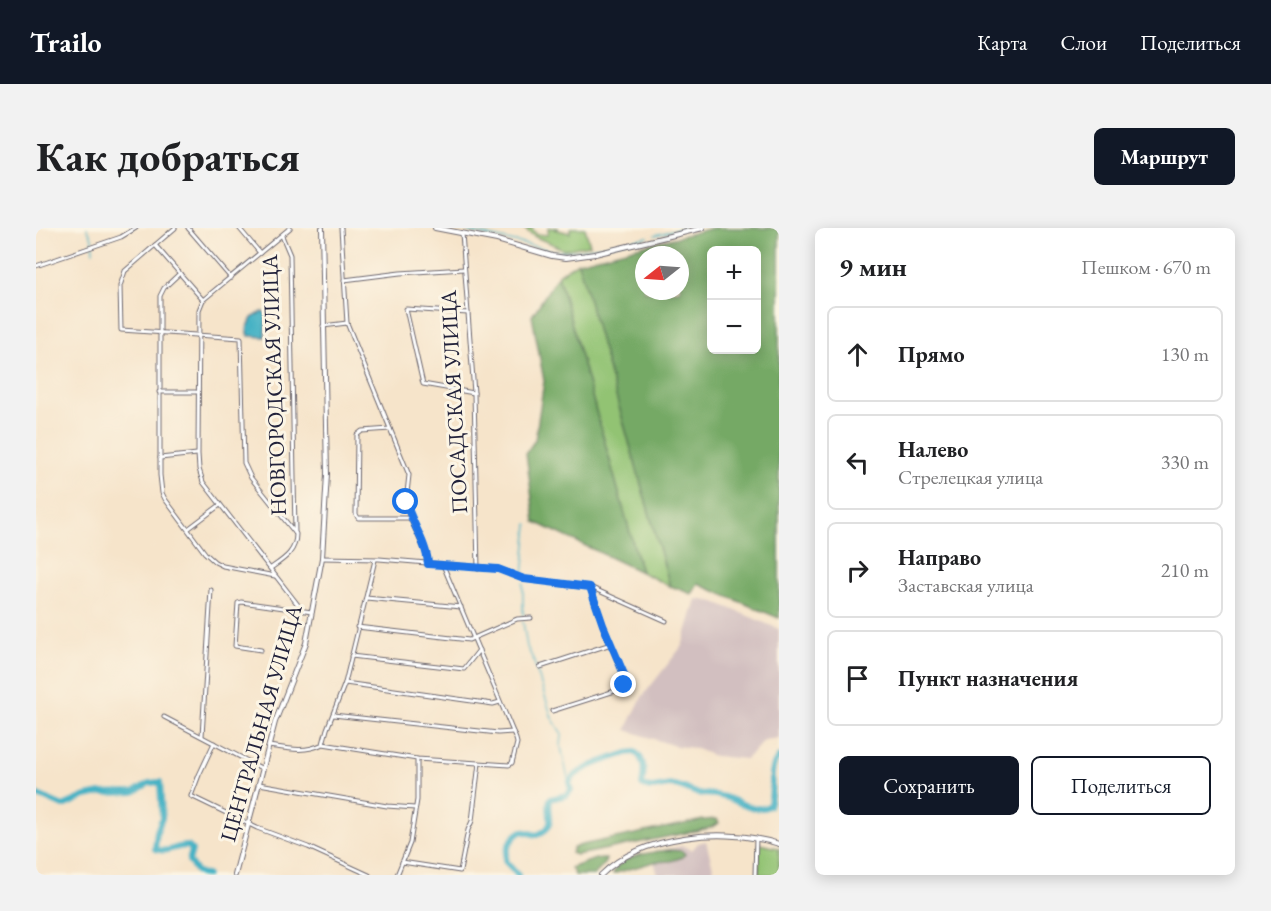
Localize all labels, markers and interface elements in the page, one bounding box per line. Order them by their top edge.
text: Trailo [30,24,102,60]
text: Карта [977,29,1027,56]
text: Слои [1060,29,1107,56]
text: Поделиться [1140,29,1241,56]
button: Маршрут [1094,128,1235,185]
text: Как добраться [36,129,300,184]
north arrow [635,246,689,300]
map controls [707,246,761,354]
button: + [707,246,761,300]
text: 9 мин [839,250,907,284]
street label: НОВГОРОДСКАЯ УЛИЦА [255,253,293,516]
text: Пешком · 670 m [1081,254,1211,280]
street label: ПОСАДСКАЯ УЛИЦА [434,289,474,515]
button: − [707,300,761,354]
icon: ahead [841,338,874,371]
text: Прямо [898,340,965,369]
text: 130 m [1161,341,1209,367]
text: Налево [898,435,968,464]
icon: left [841,446,874,479]
text: 330 m [1161,449,1209,475]
text: Стрелецкая улица [898,464,1043,490]
route start [392,488,418,514]
text: Направо [898,543,981,572]
icon: right [841,554,874,587]
text: 210 m [1161,557,1209,583]
text: Заставская улица [898,572,1034,598]
street label: ЦЕНТРАЛЬНАЯ УЛИЦА [213,600,309,845]
icon: arrive [841,662,874,695]
text: Пункт назначения [898,664,1078,693]
route end [610,671,636,697]
button: Сохранить [839,756,1019,815]
button: Поделиться [1031,756,1211,815]

